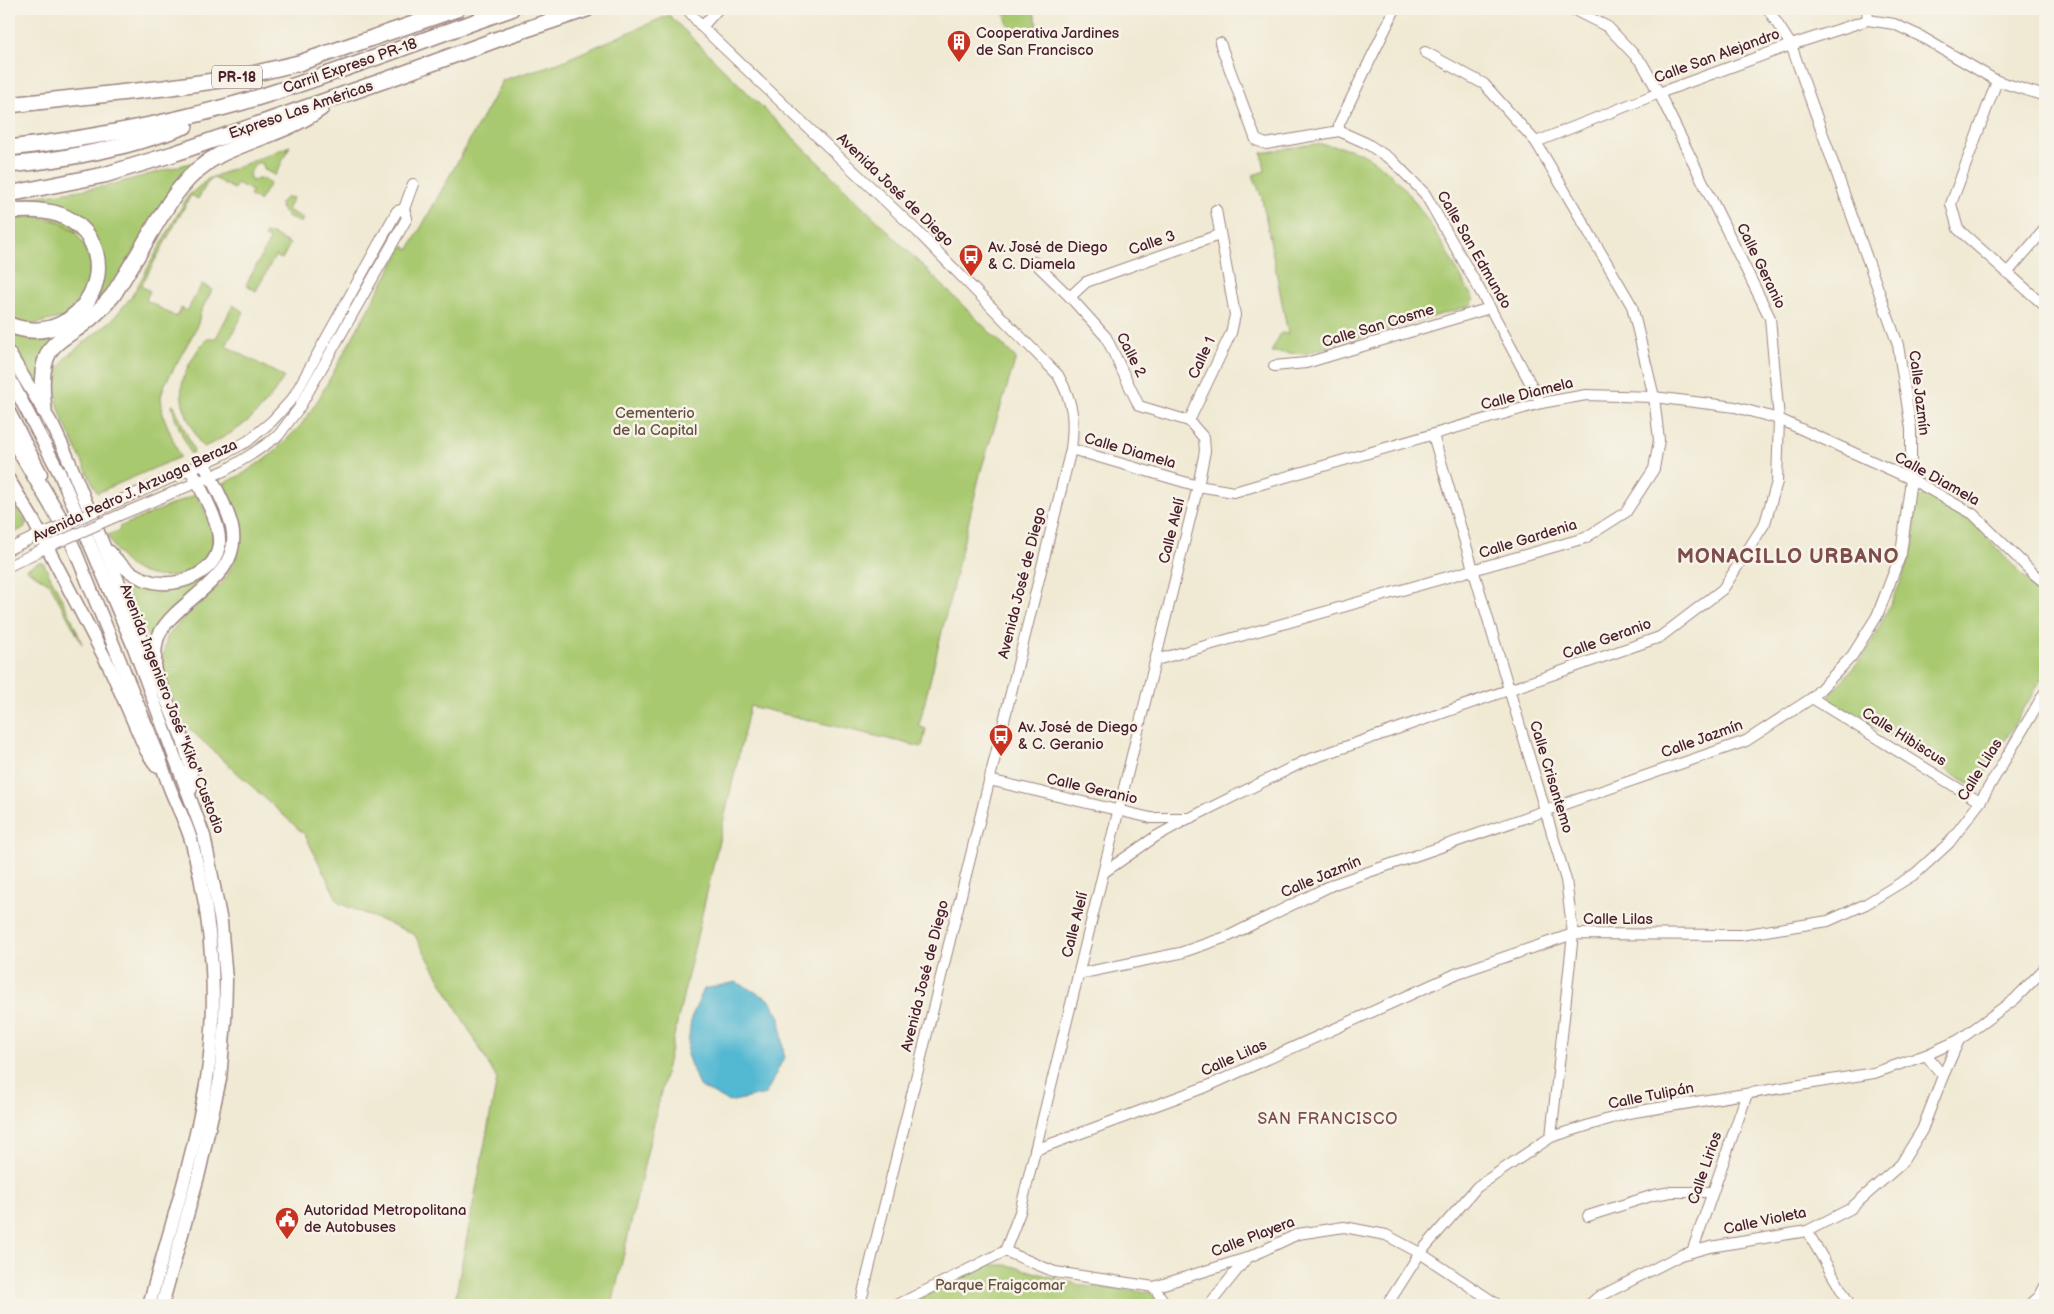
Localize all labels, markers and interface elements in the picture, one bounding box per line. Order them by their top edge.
place label: Cooperativa Jardines de San Francisco [976,24,1120,60]
street label: Calle San Alejandro [1651,24,1783,88]
building icon: Cooperativa Jardines de San Francisco [946,29,972,63]
street label: Carril Expreso PR-18 [280,34,420,98]
road number: PR-18 [212,66,262,88]
street label: Expreso Las Américas [226,76,376,144]
street label: Avenida José de Diego [832,129,958,251]
street label: Calle San Edmundo [1432,188,1516,312]
street label: Calle Geranio [1732,220,1790,312]
street label: Calle 3 [1126,226,1178,260]
place label: Av. José de Diego & C. Diamela [988,238,1108,274]
bus stop icon: Av. José de Diego & C. Diamela [958,243,984,277]
street label: Calle San Cosme [1320,300,1437,352]
street label: Calle 2 [1112,330,1150,381]
street label: Calle 1 [1184,334,1220,382]
street label: Calle Jazmín [1904,349,1934,437]
street label: Calle Diamela [1479,373,1575,415]
park label: Cementerio de la Capital [613,404,697,440]
street label: Calle Diamela [1082,429,1178,473]
street label: Avenida Pedro J. Arzuaga Beraza [30,435,240,547]
street label: Calle Diamela [1891,448,1983,510]
street label: Calle Alelí [1155,496,1189,566]
street label: Avenida José de Diego [994,505,1050,661]
street label: Calle Gardenia [1477,515,1579,563]
district label: MONACILLO URBANO [1677,545,1899,569]
street label: Avenida Ingeniero José "Kiko" Custodio [115,581,229,837]
street label: Calle Geranio [1560,614,1654,664]
street label: Calle Hibiscus [1858,703,1950,771]
street label: Calle Jazmín [1659,715,1745,763]
place label: Av. José de Diego & C. Geranio [1018,718,1138,754]
street label: Calle Crisantemo [1525,718,1577,836]
bus stop icon: Av. José de Diego & C. Geranio [988,723,1014,757]
street label: Calle Lilas [1953,735,2007,805]
street label: Calle Geranio [1045,769,1139,809]
street label: Calle Jazmín [1278,852,1364,902]
street label: Calle Alelí [1058,890,1092,960]
street label: Avenida José de Diego [897,898,953,1054]
street label: Calle Lilas [1583,910,1654,929]
street label: Calle Lilas [1198,1035,1270,1081]
street label: Calle Tulipán [1606,1078,1696,1114]
district label: SAN FRANCISCO [1257,1110,1399,1129]
street label: Calle Lirios [1684,1129,1726,1207]
place label: Autoridad Metropolitana de Autobuses [304,1201,466,1237]
street label: Calle Violeta [1722,1203,1808,1239]
public building icon: Autoridad Metropolitana de Autobuses [274,1206,300,1240]
street label: Calle Playera [1208,1212,1298,1262]
park label: Parque Fraigcomar [935,1276,1066,1295]

